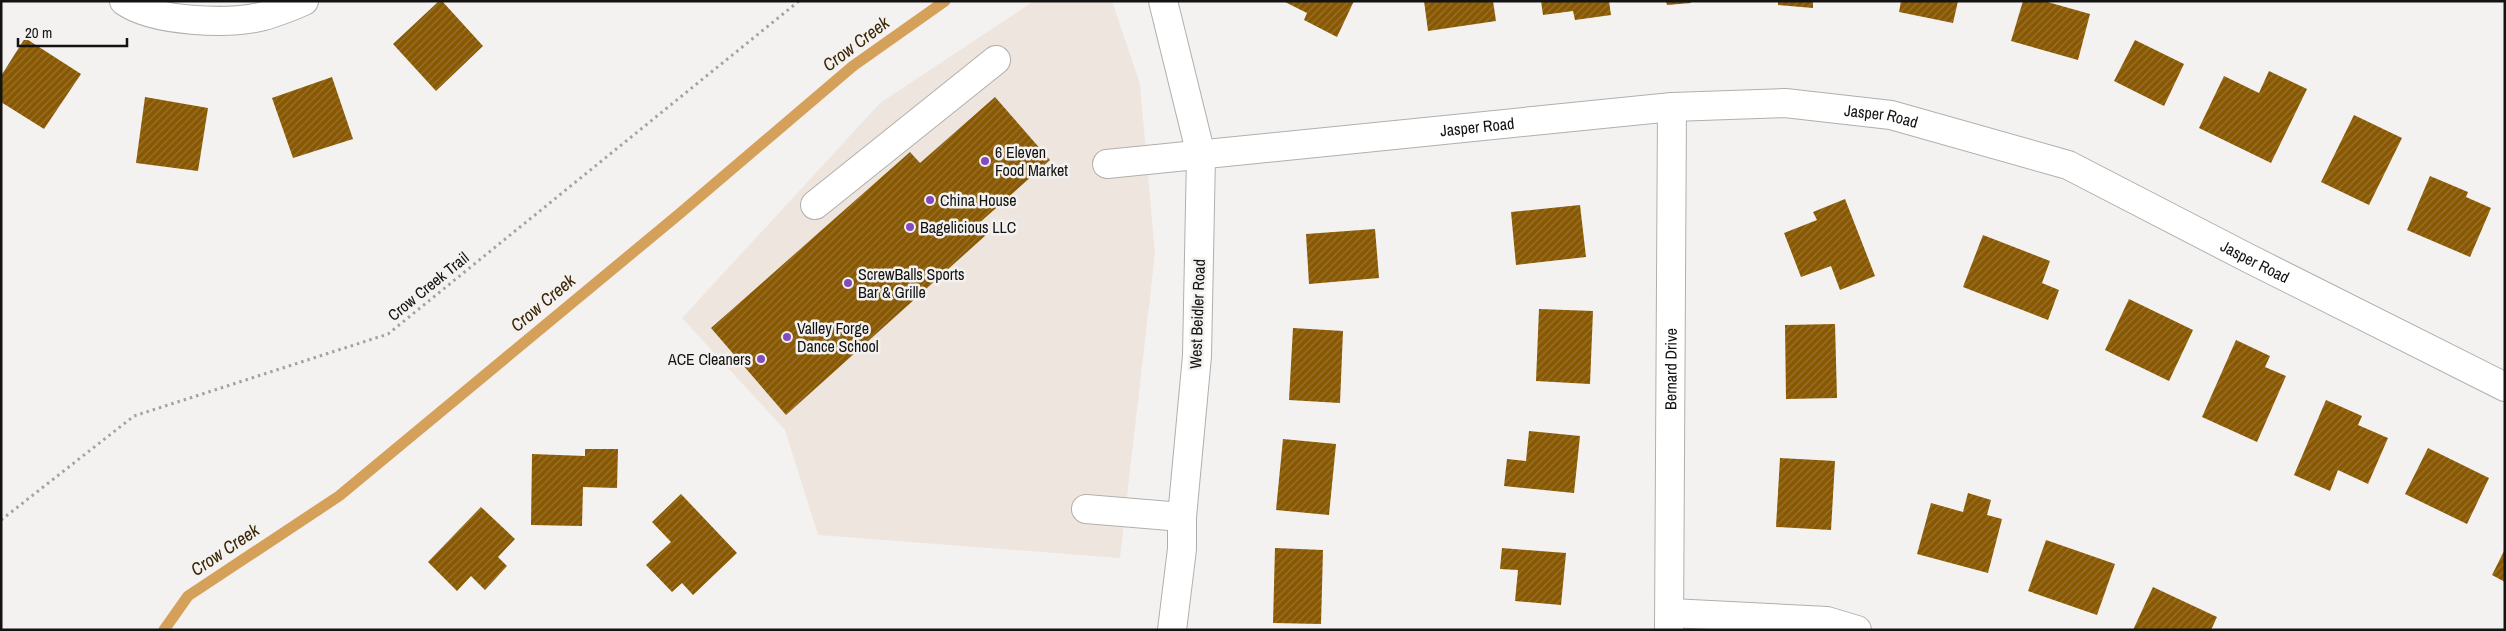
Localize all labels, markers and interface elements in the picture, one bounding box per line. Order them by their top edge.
water label: Crow Creek [817,10,895,77]
scale bar [18,15,126,47]
text: 20 m [25,22,52,43]
street label: Jasper Road [1843,99,1921,133]
street label: Jasper Road [1439,112,1515,141]
place label: 6 Eleven Food Market [995,141,1068,181]
marker: 6 Eleven Food Market [979,155,991,167]
place label: China House [940,189,1017,211]
marker: China House [924,194,936,206]
place label: Bagelicious LLC [920,216,1016,238]
marker: Bagelicious LLC [904,221,916,233]
street label: Jasper Road [2217,235,2293,288]
street label: Crow Creek Trail [383,246,473,326]
street label: West Beidler Road [1184,259,1210,369]
place label: ScrewBalls Sports Bar & Grille [858,263,964,303]
water label: Crow Creek [505,268,581,337]
marker: ScrewBalls Sports Bar & Grille [842,277,854,289]
place label: Valley Forge Dance School [797,317,879,357]
street label: Bernard Drive [1659,328,1682,410]
marker: Valley Forge Dance School [781,331,793,343]
place label: ACE Cleaners [667,348,751,370]
marker: ACE Cleaners [755,353,767,365]
water label: Crow Creek [185,517,265,582]

